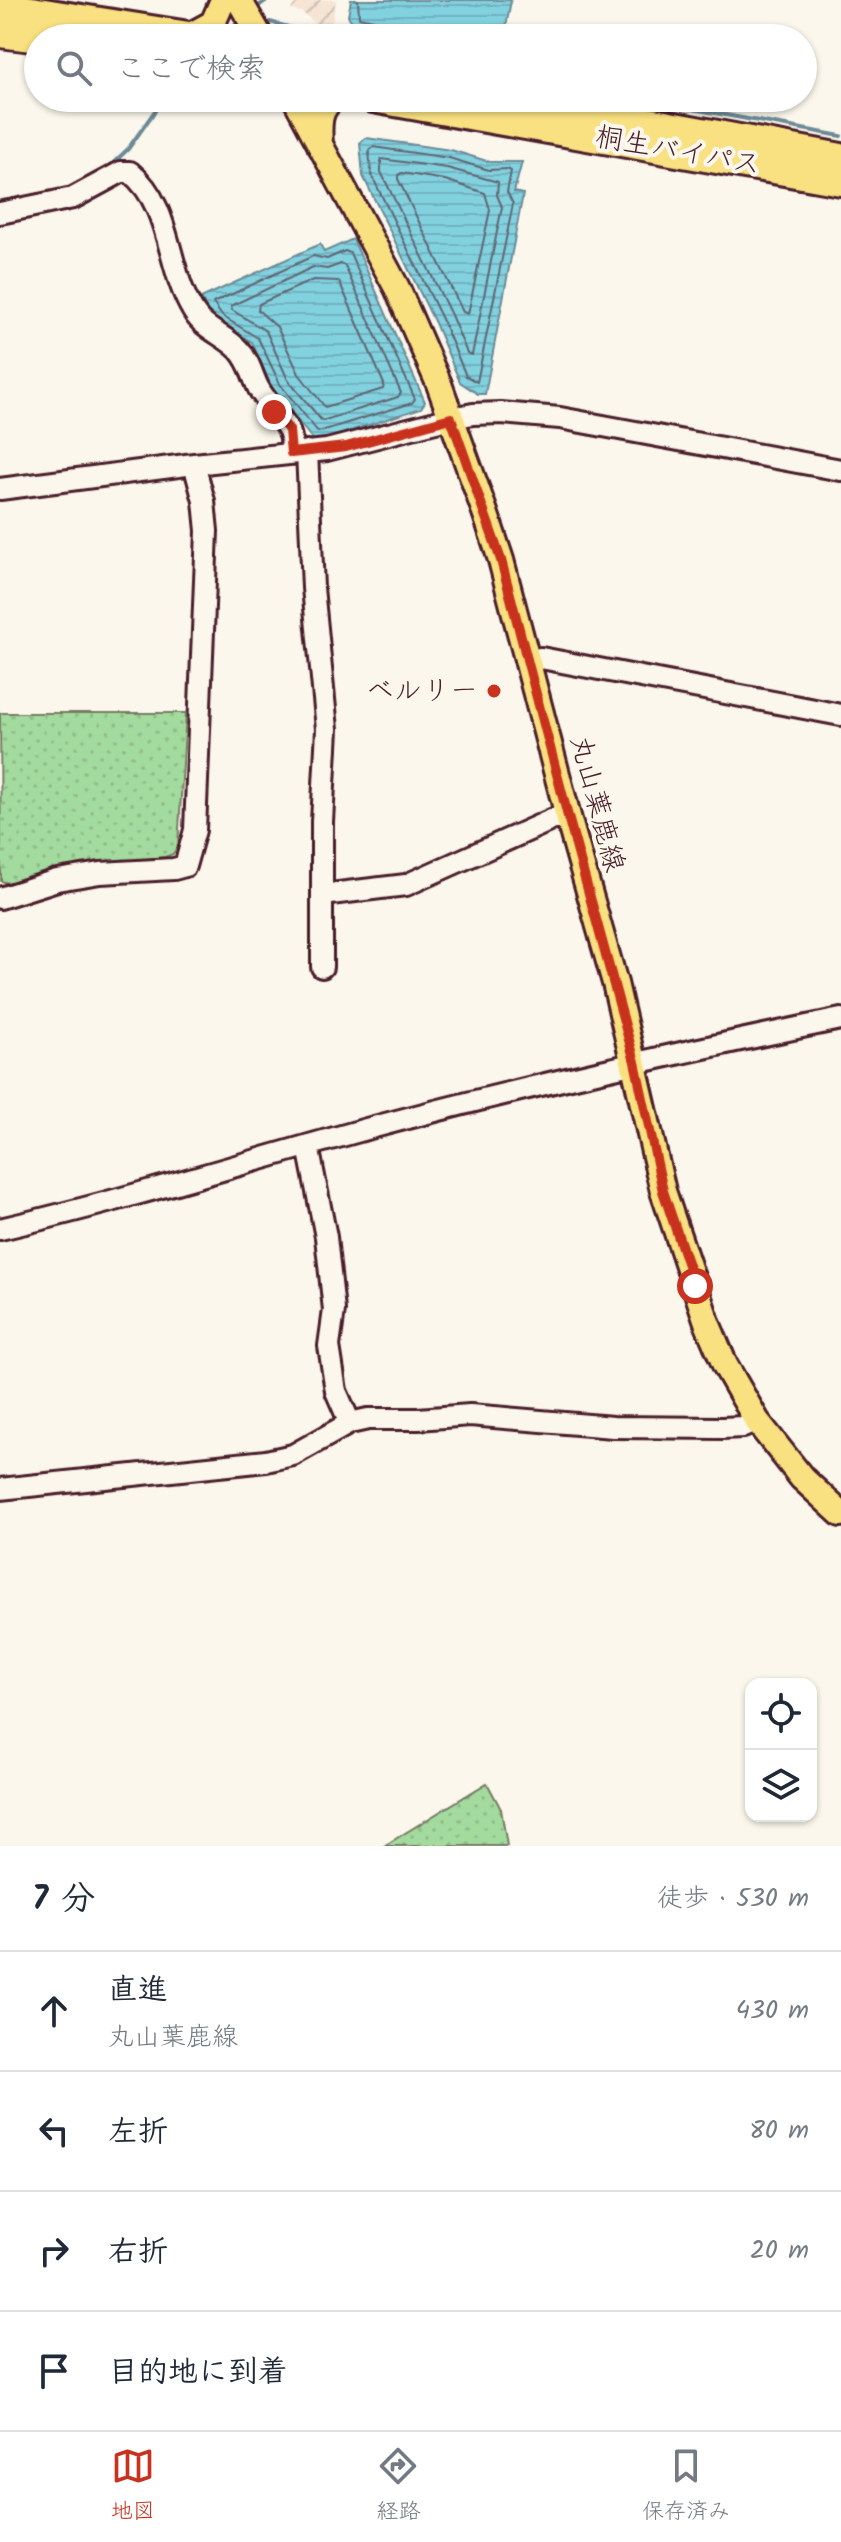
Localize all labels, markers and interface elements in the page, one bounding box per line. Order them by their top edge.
search box [24,24,817,112]
icon: search [52,46,96,90]
text: ここで検索 [116,46,266,94]
street label: 桐生バイパス [592,115,764,189]
route end [256,394,292,430]
place label: ベルリー [366,669,478,714]
marker: ベルリー [485,682,503,700]
street label: 丸山葉鹿線 [556,731,636,877]
route start [677,1268,713,1304]
map controls [745,1678,817,1822]
button: locate [745,1678,817,1750]
button: layers [745,1750,817,1822]
text: 7 分 [32,1873,95,1927]
text: 徒歩 · 530 m [657,1878,809,1920]
text: 直進 [108,1967,168,2015]
icon: ahead [32,1989,76,2033]
text: 430 m [736,1990,809,2032]
text: 丸山葉鹿線 [108,2017,238,2059]
icon: left [32,2109,76,2153]
text: 左折 [108,2109,168,2157]
text: 80 m [749,2110,809,2152]
icon: right [32,2229,76,2273]
text: 右折 [108,2229,168,2277]
text: 20 m [750,2230,809,2272]
icon: arrive [32,2349,76,2393]
text: 目的地に到着 [108,2349,288,2397]
tab: 地図 [111,2444,155,2530]
tab: 経路 [376,2444,420,2530]
tab: 保存済み [642,2444,730,2530]

